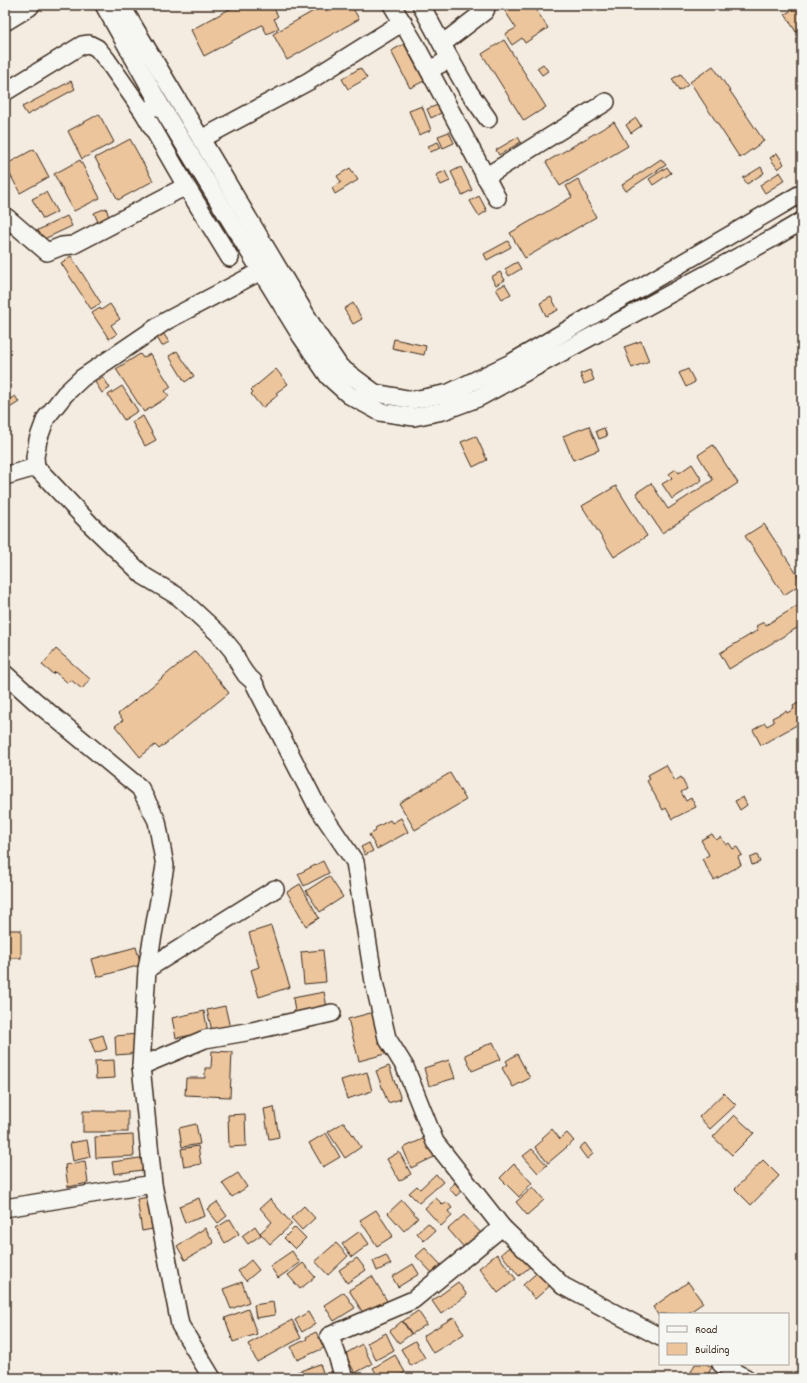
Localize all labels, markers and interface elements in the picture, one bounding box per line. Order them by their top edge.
legend [659,1313,789,1365]
text: Road [695,1322,717,1339]
text: Building [695,1342,730,1359]

